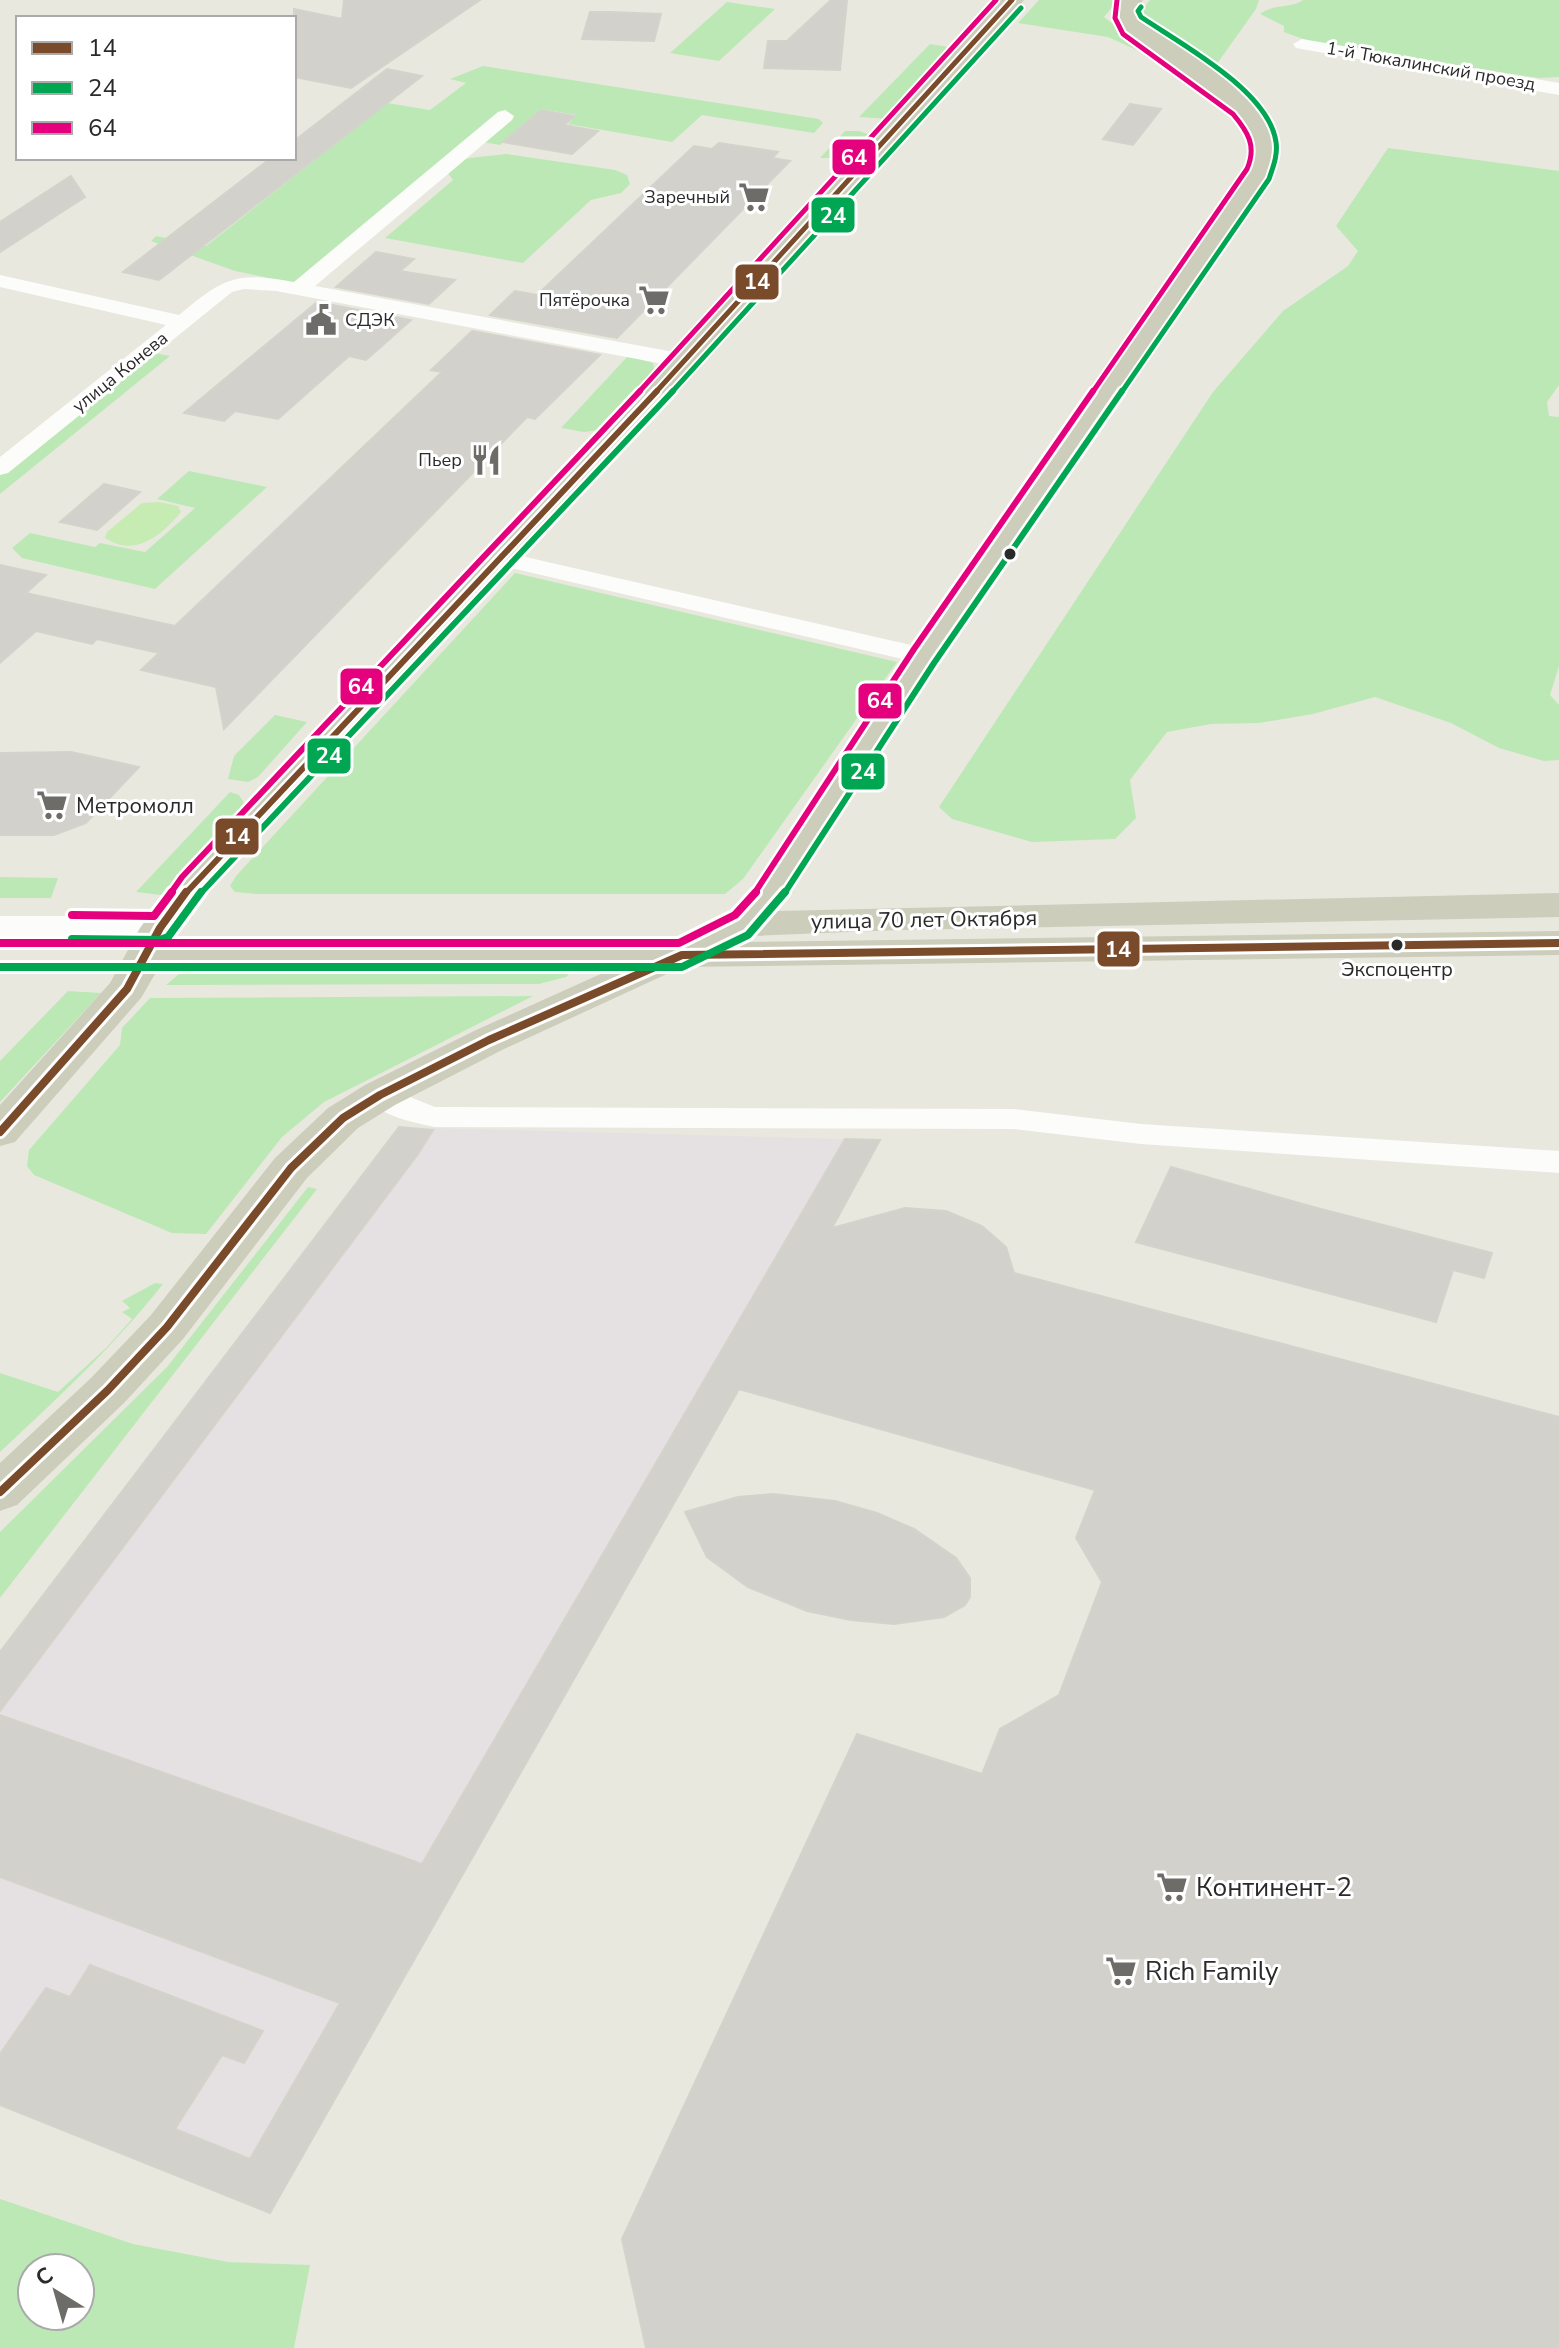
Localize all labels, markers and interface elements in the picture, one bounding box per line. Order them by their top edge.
legend [16,16,296,160]
text: 14 [88,32,117,64]
street label: 1-й Тюкалинский проезд [1325,36,1538,96]
text: 24 [88,72,117,104]
text: 64 [88,112,117,144]
line badge: 64 [831,138,877,176]
text: 64 [841,143,867,173]
supermarket icon: Заречный [737,180,771,214]
place label: Заречный [644,185,730,209]
line badge: 24 [810,196,856,234]
text: 24 [820,201,846,231]
line badge: 14 [734,263,780,301]
text: 14 [744,267,770,297]
supermarket icon: Пятёрочка [637,283,671,317]
place label: Пятёрочка [539,288,630,312]
public building icon: СДЭК [304,303,338,337]
place label: СДЭК [345,308,395,332]
street label: улица Конева [67,326,173,418]
restaurant icon: Пьер [469,443,503,477]
place label: Пьер [418,448,462,472]
unlabelled marker [1002,546,1018,562]
line badge: 64 [339,667,384,706]
text: 64 [348,672,374,702]
line badge: 64 [857,682,903,720]
text: 64 [867,686,893,716]
line badge: 24 [306,737,352,775]
text: 24 [316,741,342,771]
line badge: 24 [840,752,886,791]
text: 24 [850,757,876,787]
supermarket icon: Метромолл [35,788,69,822]
place label: Метромолл [76,791,194,821]
line badge: 14 [214,817,260,856]
text: 14 [224,822,250,852]
street label: улица 70 лет Октября [811,903,1038,937]
line badge: 14 [1096,930,1141,968]
text: 14 [1105,935,1131,965]
marker: Экспоцентр [1389,937,1405,953]
place label: Экспоцентр [1341,956,1453,983]
supermarket icon: Континент-2 [1155,1870,1189,1904]
place label: Континент-2 [1196,1870,1352,1905]
supermarket icon: Rich Family [1104,1954,1138,1988]
place label: Rich Family [1145,1954,1279,1989]
north arrow [16,2252,96,2332]
text: С [30,2260,60,2293]

